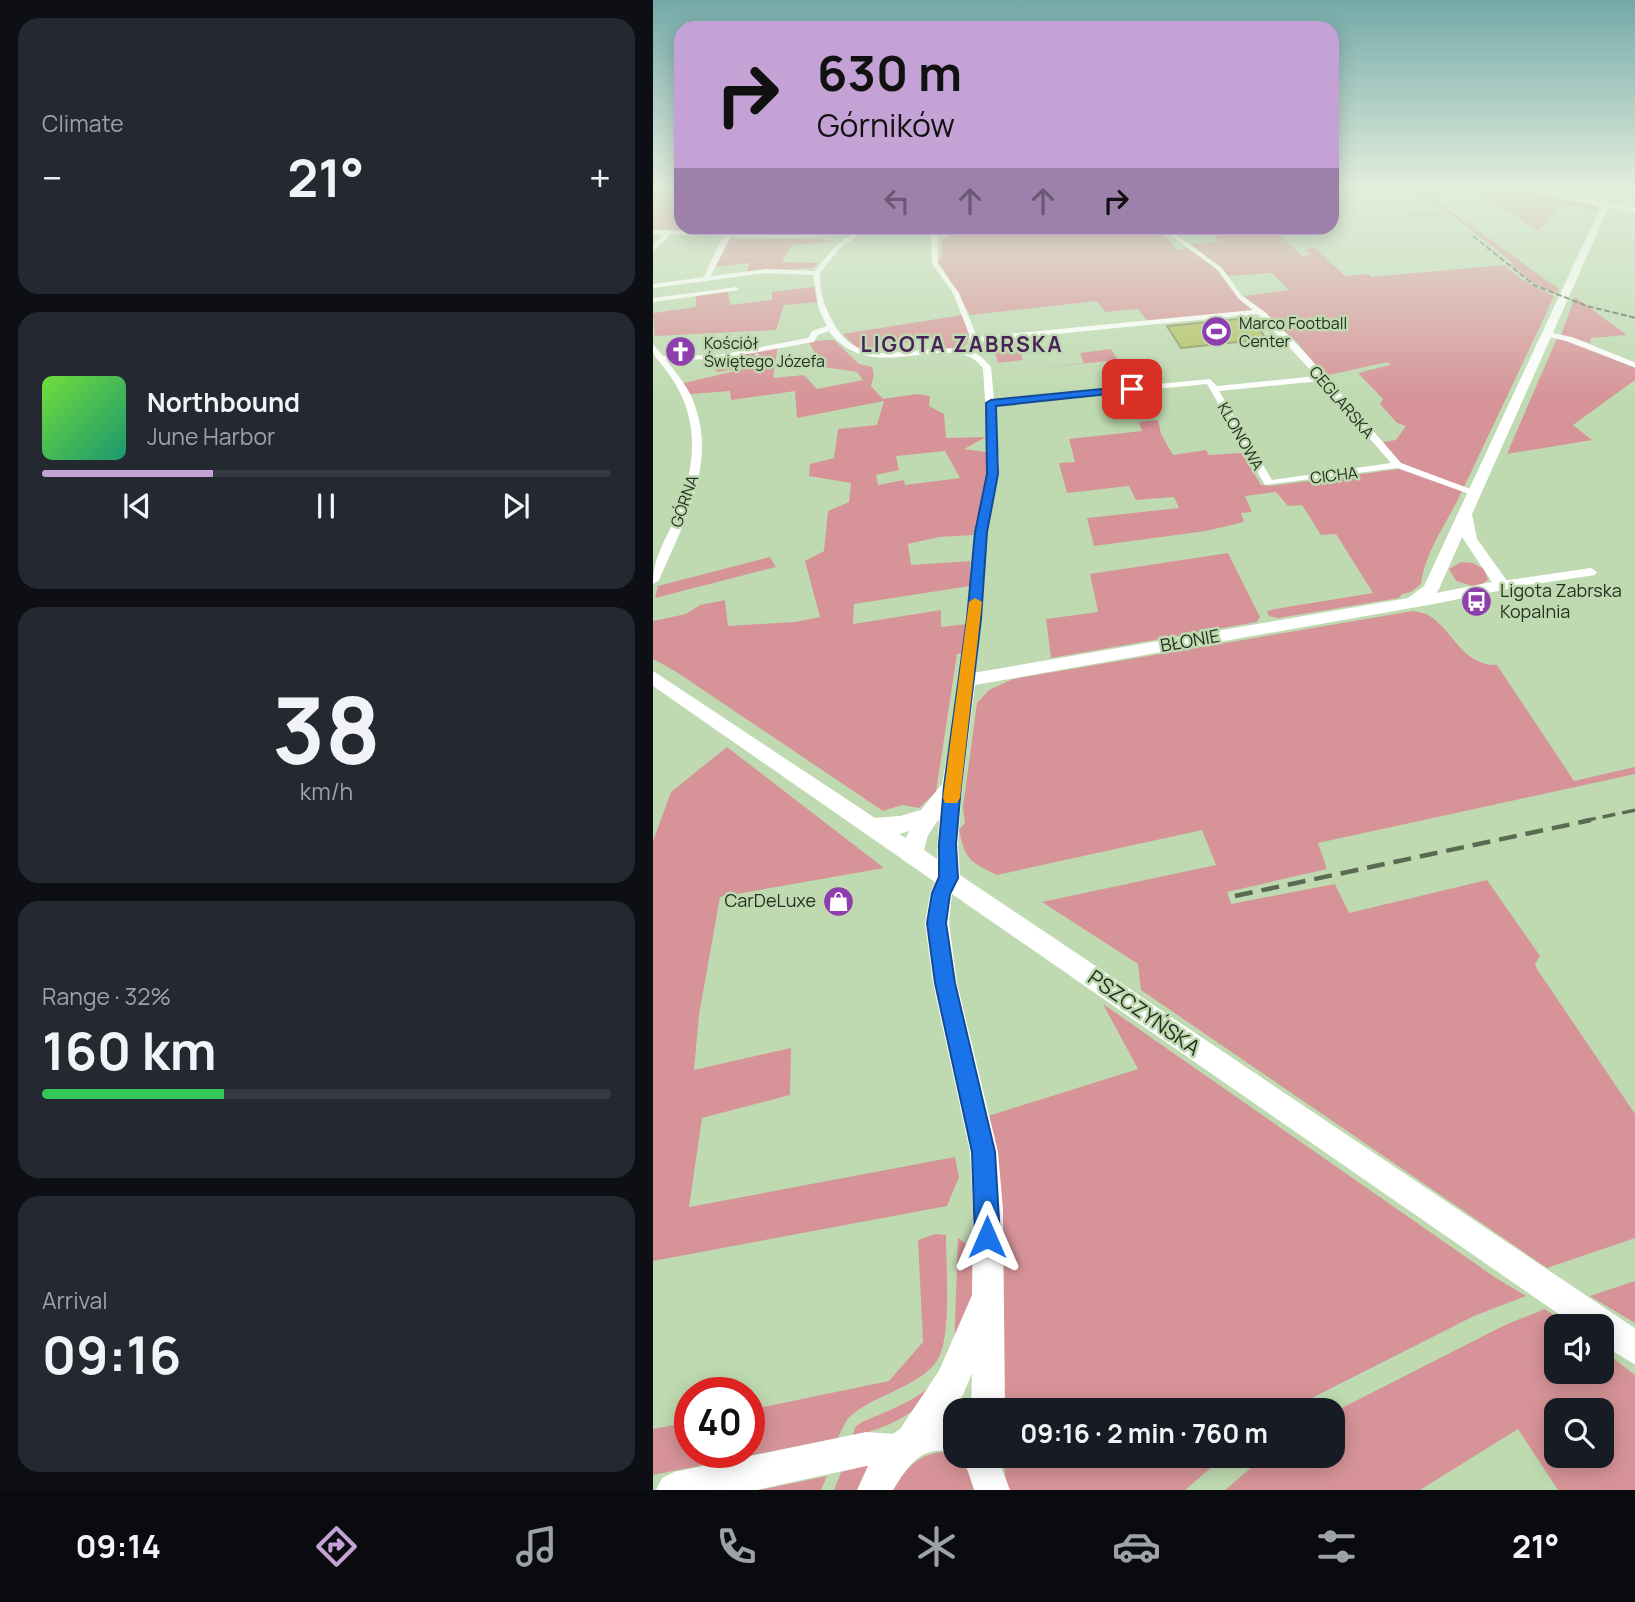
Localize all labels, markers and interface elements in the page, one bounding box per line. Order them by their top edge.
text: 630 m [817,39,962,106]
icon: right [702,49,793,140]
text: Górników [817,103,955,147]
text: Climate [42,107,124,139]
text: 21° [287,142,364,213]
text: − [42,151,63,203]
text: + [589,151,611,203]
icon: left [878,182,916,220]
icon: ahead [951,182,989,220]
icon: ahead [1024,182,1062,220]
icon: right [1097,182,1135,220]
place label: Marco Football Center [1239,312,1347,352]
sports icon: Marco Football Center [1199,315,1233,349]
district label: LIGOTA ZABRSKA [861,330,1063,358]
place label: Kościół Świętego Józefa [704,332,825,372]
church icon: Kościół Świętego Józefa [664,335,698,369]
pin [1102,359,1162,419]
street label: CEGLARSKA [1304,361,1380,443]
icon: arrive [1113,370,1151,408]
text: Northbound [147,384,300,420]
street label: KLONOWA [1213,398,1269,474]
text: June Harbor [147,420,275,452]
street label: CICHA [1309,461,1359,489]
street label: GÓRNA [665,472,703,530]
icon: previous [118,487,156,525]
icon: pause [307,487,345,525]
icon: next [497,487,535,525]
place label: Ligota Zabrska Kopalnia [1500,578,1622,623]
bus stop icon: Ligota Zabrska Kopalnia [1460,584,1494,618]
street label: BŁONIE [1158,623,1221,657]
text: 38 [272,667,381,791]
text: km/h [300,775,353,807]
shop icon: CarDeLuxe [822,884,856,918]
place label: CarDeLuxe [724,888,816,912]
street label: PSZCZYŃSKA [1083,963,1206,1061]
text: Range · 32% [42,980,171,1012]
text: 160 km [42,1015,216,1086]
position arrow [950,1200,1024,1274]
text: Arrival [42,1284,108,1316]
map controls [1544,1314,1614,1468]
button: sound [1544,1314,1614,1384]
text: 09:16 [42,1319,181,1390]
speed limit sign: 40 [674,1377,765,1468]
button: search [1544,1398,1614,1468]
text: 09:16 · 2 min · 760 m [1020,1415,1268,1451]
icon: directions [312,1522,361,1571]
icon: music [512,1522,561,1571]
icon: phone [712,1522,761,1571]
icon: climate [912,1522,961,1571]
icon: car [1112,1522,1161,1571]
icon: filters [1312,1522,1361,1571]
text: 09:14 [76,1524,161,1568]
text: 21° [1512,1524,1559,1568]

